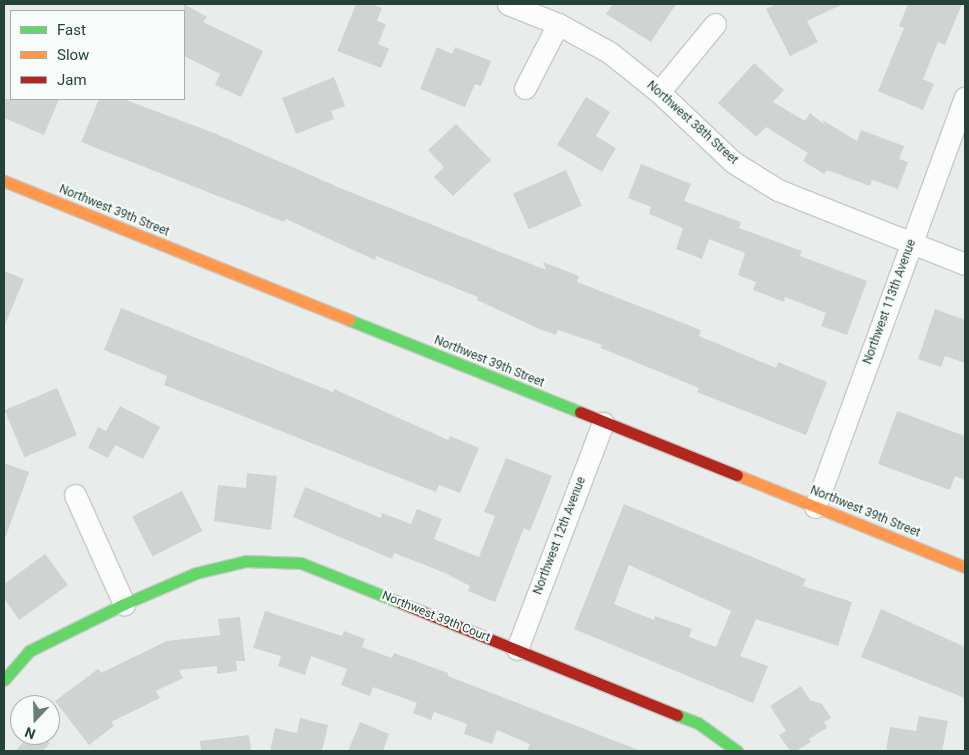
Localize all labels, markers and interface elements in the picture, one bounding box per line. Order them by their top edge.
legend [10,10,185,100]
text: Fast [57,21,86,39]
text: Slow [57,46,89,64]
text: Jam [57,71,87,89]
street label: Northwest 38th Street [644,78,740,168]
street label: Northwest 39th Street [57,182,171,240]
street label: Northwest 113th Avenue [861,238,919,366]
street label: Northwest 39th Street [432,333,546,391]
street label: Northwest 12th Avenue [531,475,589,597]
street label: Northwest 39th Street [808,483,922,541]
street label: Northwest 39th Court [380,589,492,645]
north arrow [10,695,60,745]
text: N [23,724,37,742]

